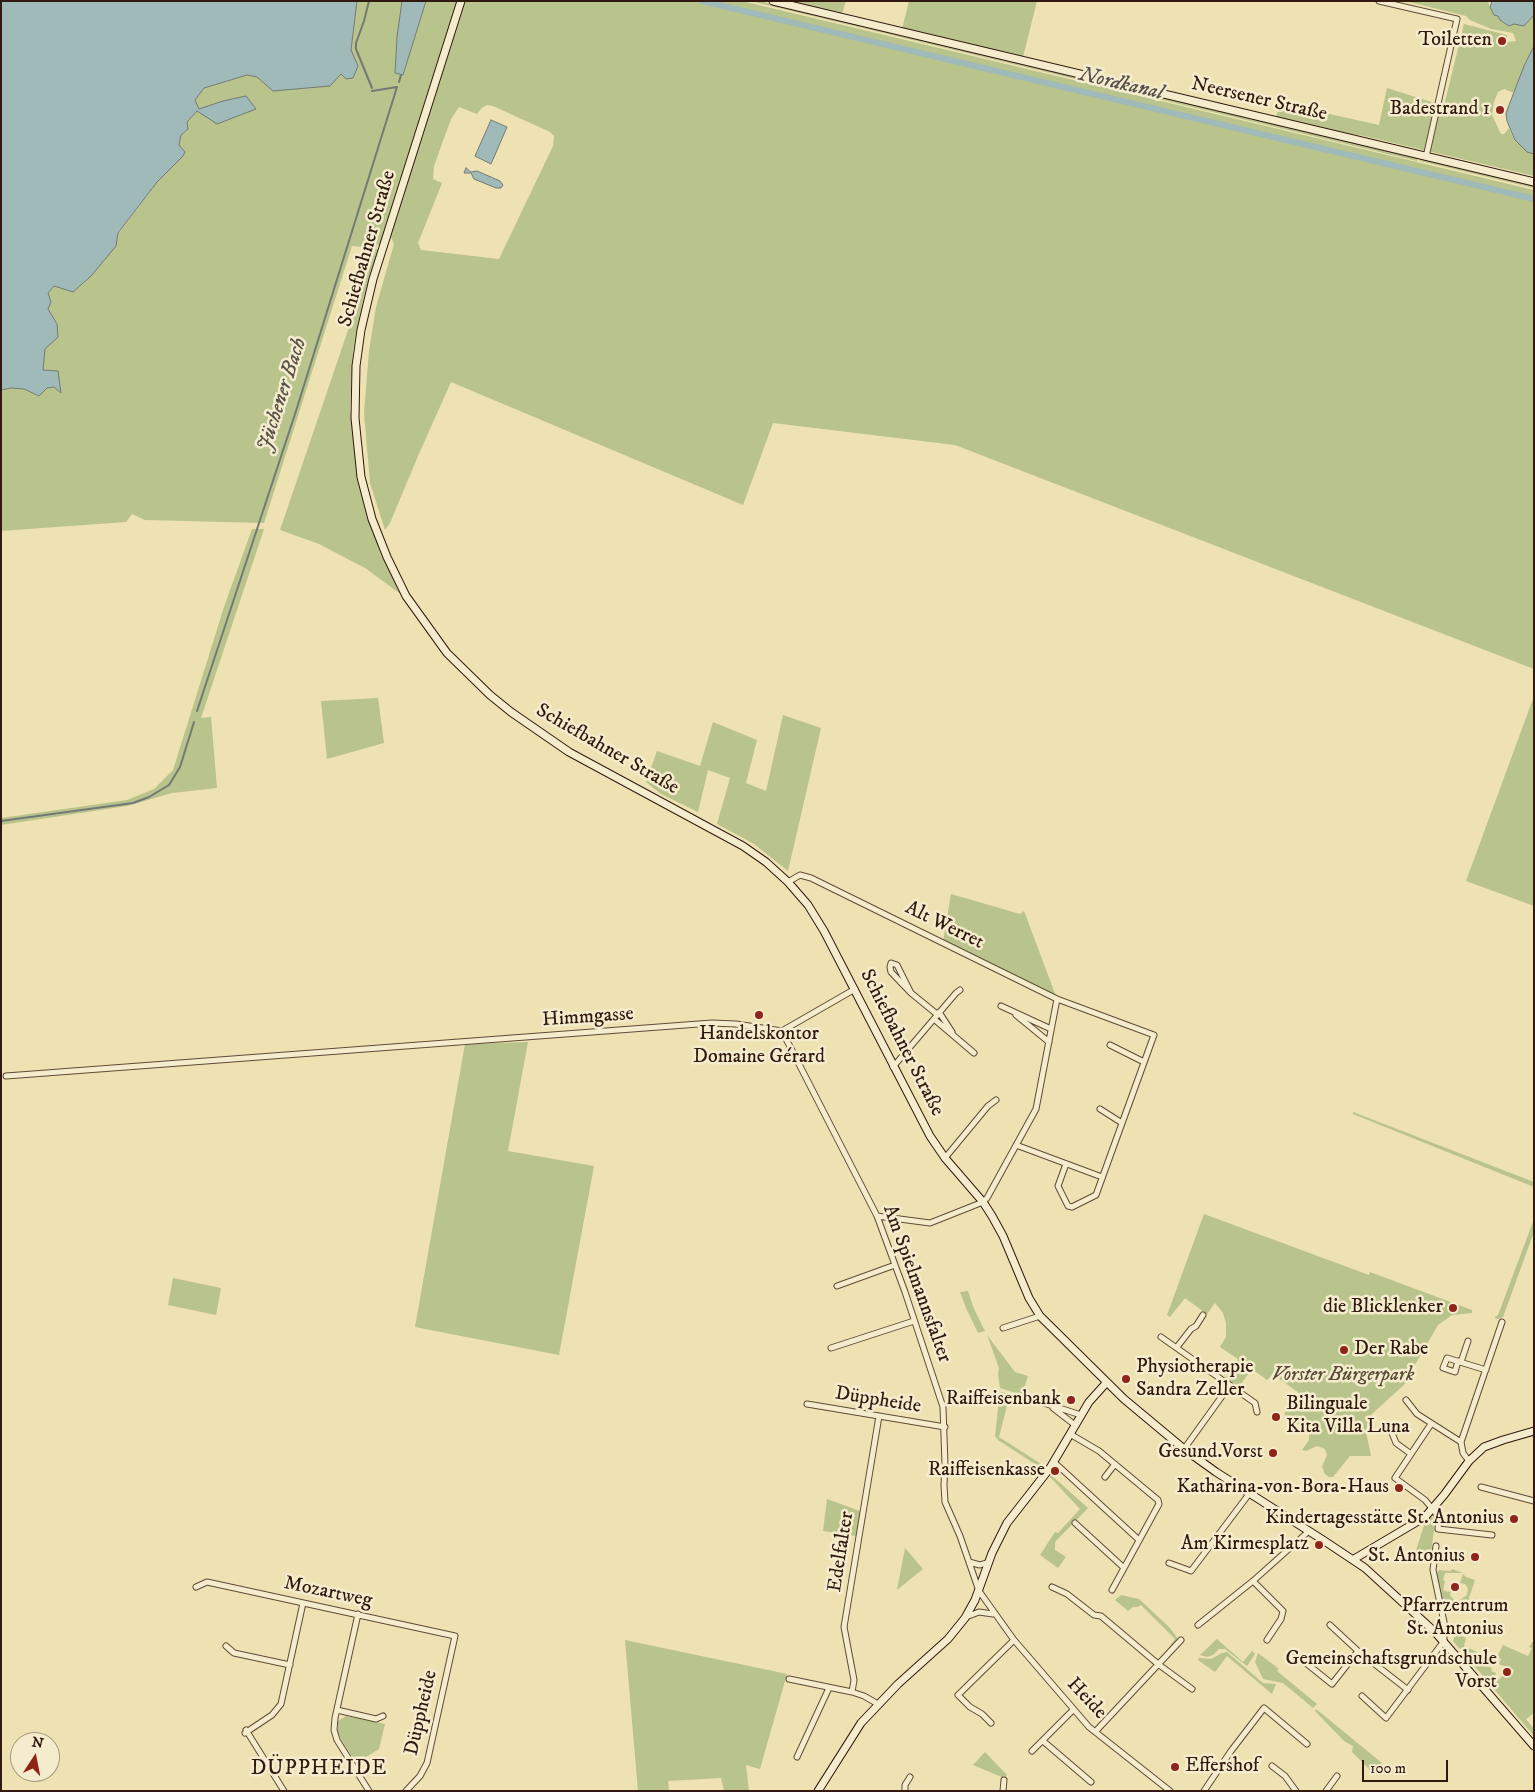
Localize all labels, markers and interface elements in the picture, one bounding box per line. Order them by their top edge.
place label: Toiletten [1418,29,1492,53]
marker: Toiletten [1496,35,1508,47]
water label: Nordkanal [1076,63,1166,107]
street label: Neersener Straße [1189,73,1329,127]
place label: Badestrand 1 [1390,98,1490,122]
marker: Badestrand 1 [1494,104,1506,116]
street label: Schiefbahner Straße [334,168,402,330]
water label: Jüchener Bach [253,335,313,455]
street label: Schiefbahner Straße [531,699,683,801]
street label: Alt Werret [901,897,987,955]
street label: Schiefbahner Straße [854,966,948,1120]
street label: Himmgasse [541,1003,635,1033]
marker: Handelskontor Domaine Gérard [753,1009,765,1021]
place label: Handelskontor Domaine Gérard [693,1023,825,1070]
street label: Am Spielmannsfalter [876,1202,956,1366]
place label: die Blicklenker [1323,1296,1443,1320]
marker: die Blicklenker [1447,1302,1459,1314]
place label: Der Rabe [1354,1338,1428,1362]
marker: Der Rabe [1338,1344,1350,1356]
place label: Physiotherapie Sandra Zeller [1136,1356,1254,1403]
park label: Vorster Bürgerpark [1272,1364,1414,1388]
marker: Physiotherapie Sandra Zeller [1120,1373,1132,1385]
street label: Düppheide [833,1382,923,1420]
place label: Raiffeisenbank [946,1388,1061,1412]
place label: Bilinguale Kita Villa Luna [1286,1393,1410,1440]
marker: Raiffeisenbank [1065,1394,1077,1406]
marker: Bilinguale Kita Villa Luna [1270,1411,1282,1423]
place label: Gesund.Vorst [1158,1441,1263,1465]
marker: Gesund.Vorst [1267,1447,1279,1459]
place label: Raiffeisenkasse [928,1459,1045,1483]
marker: Raiffeisenkasse [1049,1465,1061,1477]
place label: Katharina-von-Bora-Haus [1176,1476,1389,1500]
marker: Katharina-von-Bora-Haus [1393,1482,1405,1494]
place label: Kindertagesstätte St. Antonius [1265,1507,1504,1531]
street label: Edelfalter [824,1510,860,1594]
marker: Kindertagesstätte St. Antonius [1508,1513,1520,1525]
place label: Am Kirmesplatz [1181,1533,1309,1557]
marker: Am Kirmesplatz [1313,1539,1325,1551]
place label: St. Antonius [1368,1545,1465,1569]
marker: St. Antonius [1469,1551,1481,1563]
street label: Mozartweg [282,1572,374,1614]
marker: Pfarrzentrum St. Antonius [1449,1581,1461,1593]
place label: Pfarrzentrum St. Antonius [1401,1595,1509,1642]
place label: Gemeinschaftsgrundschule Vorst [1285,1648,1497,1695]
marker: Gemeinschaftsgrundschule Vorst [1501,1666,1513,1678]
street label: Düppheide [401,1668,443,1758]
street label: Heide [1061,1673,1111,1725]
north arrow [10,1732,60,1782]
text: N [30,1733,45,1753]
scale bar [1365,1750,1451,1782]
place label: Effershof [1185,1755,1259,1779]
district label: DÜPPHEIDE [250,1757,388,1783]
text: 100 m [1370,1759,1406,1778]
marker: Effershof [1169,1761,1181,1773]

